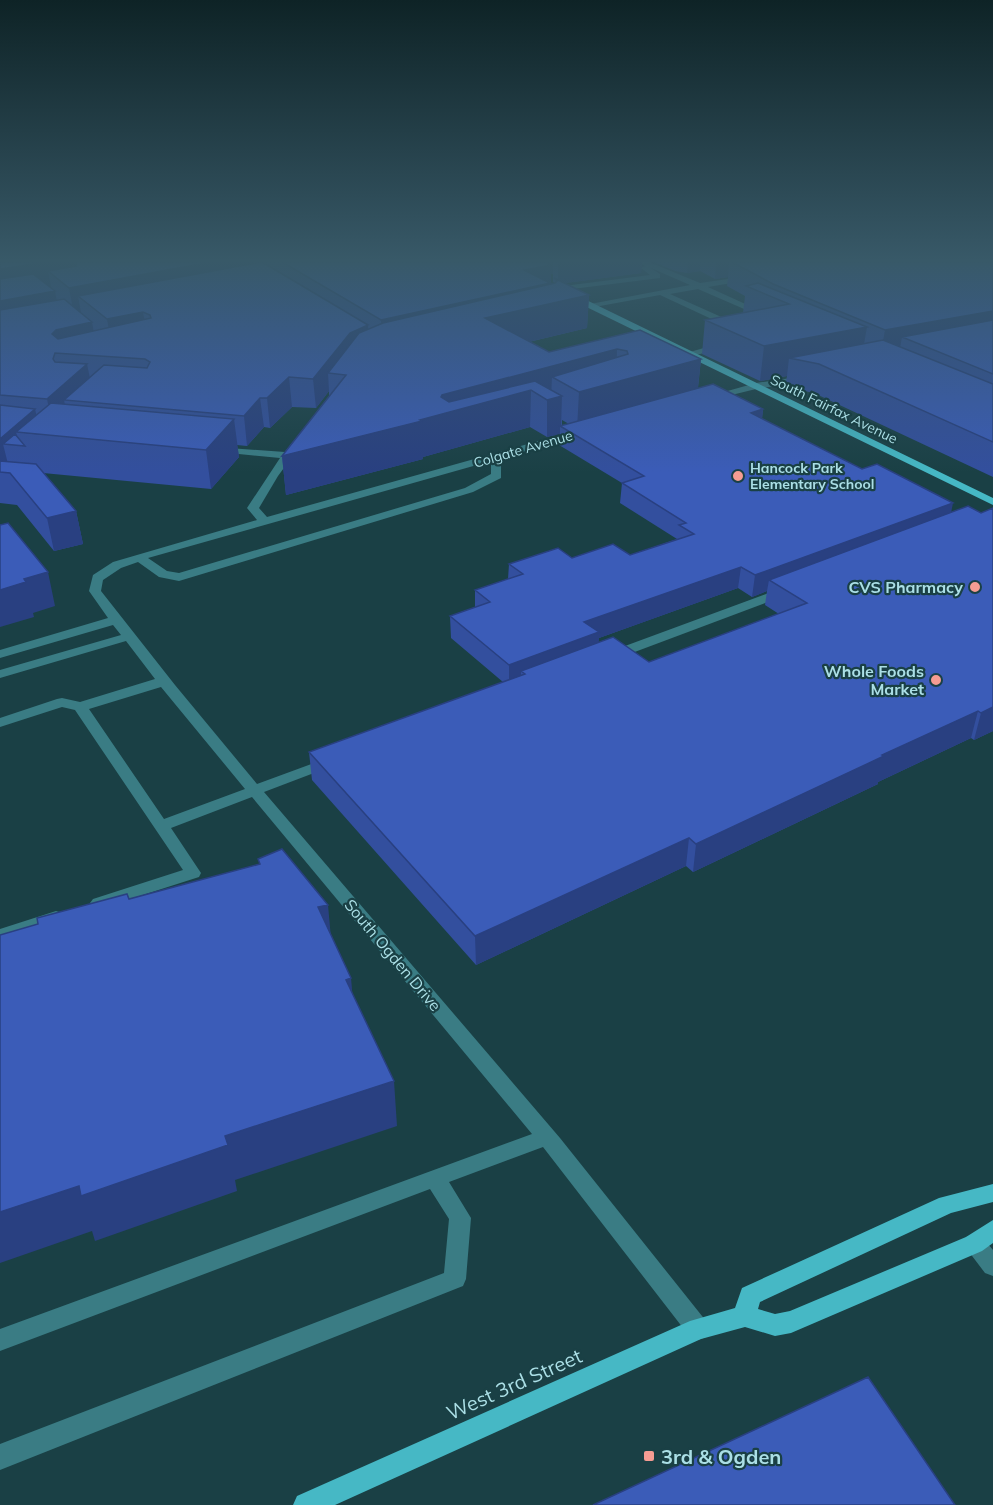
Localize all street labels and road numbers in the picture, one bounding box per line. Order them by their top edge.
street label: South Fairfax Avenue [767,370,901,448]
street label: Colgate Avenue [471,426,575,472]
street label: South Ogden Drive [340,895,446,1015]
street label: West 3rd Street [442,1343,586,1425]

